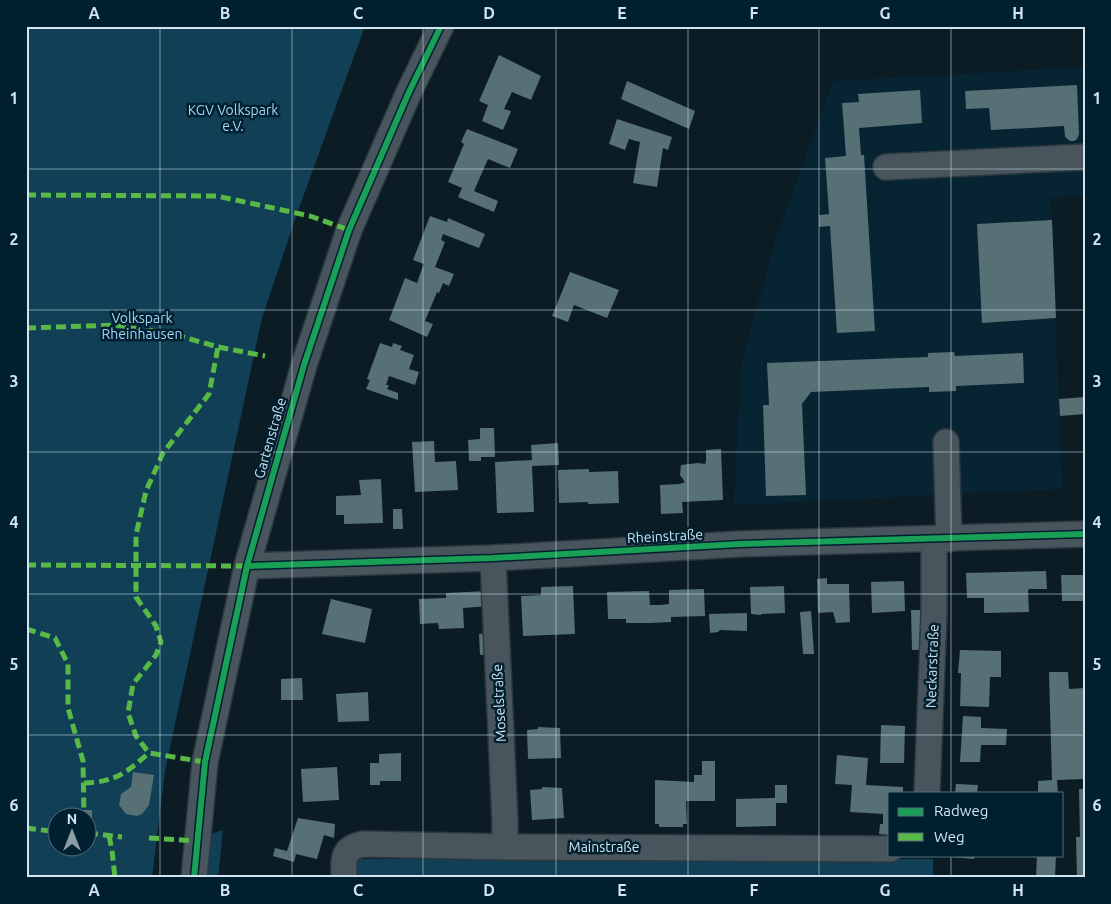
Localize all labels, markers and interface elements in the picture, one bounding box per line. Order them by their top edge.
text: A [88,4,100,22]
text: B [220,4,230,22]
text: C [353,4,363,22]
text: D [483,4,495,22]
text: E [617,4,627,22]
text: F [750,4,759,22]
text: G [879,4,891,22]
text: H [1012,4,1024,22]
text: 1 [9,89,19,107]
text: 1 [1092,89,1102,107]
park label: KGV Volkspark e.V. [188,102,278,134]
text: 2 [9,230,19,248]
text: 2 [1092,230,1102,248]
park label: Volkspark Rheinhausen [102,310,182,342]
text: 3 [9,372,19,390]
text: 3 [1092,372,1102,390]
street label: Gartenstraße [251,396,289,480]
text: 4 [9,513,19,531]
text: 4 [1092,513,1102,531]
street label: Rheinstraße [627,526,703,546]
street label: Neckarstraße [923,624,941,708]
text: 5 [9,655,19,673]
text: 5 [1092,655,1102,673]
street label: Moselstraße [489,664,509,742]
legend [888,792,1064,856]
text: 6 [9,796,19,814]
text: 6 [1092,796,1102,814]
text: Radweg [934,802,988,819]
north arrow [48,806,98,856]
text: N [67,811,77,827]
text: Weg [934,828,965,845]
street label: Mainstraße [569,839,640,855]
text: A [88,881,100,899]
text: B [220,881,230,899]
text: C [353,881,363,899]
text: D [483,881,495,899]
text: E [617,881,627,899]
text: F [750,881,759,899]
text: G [879,881,891,899]
text: H [1012,881,1024,899]

